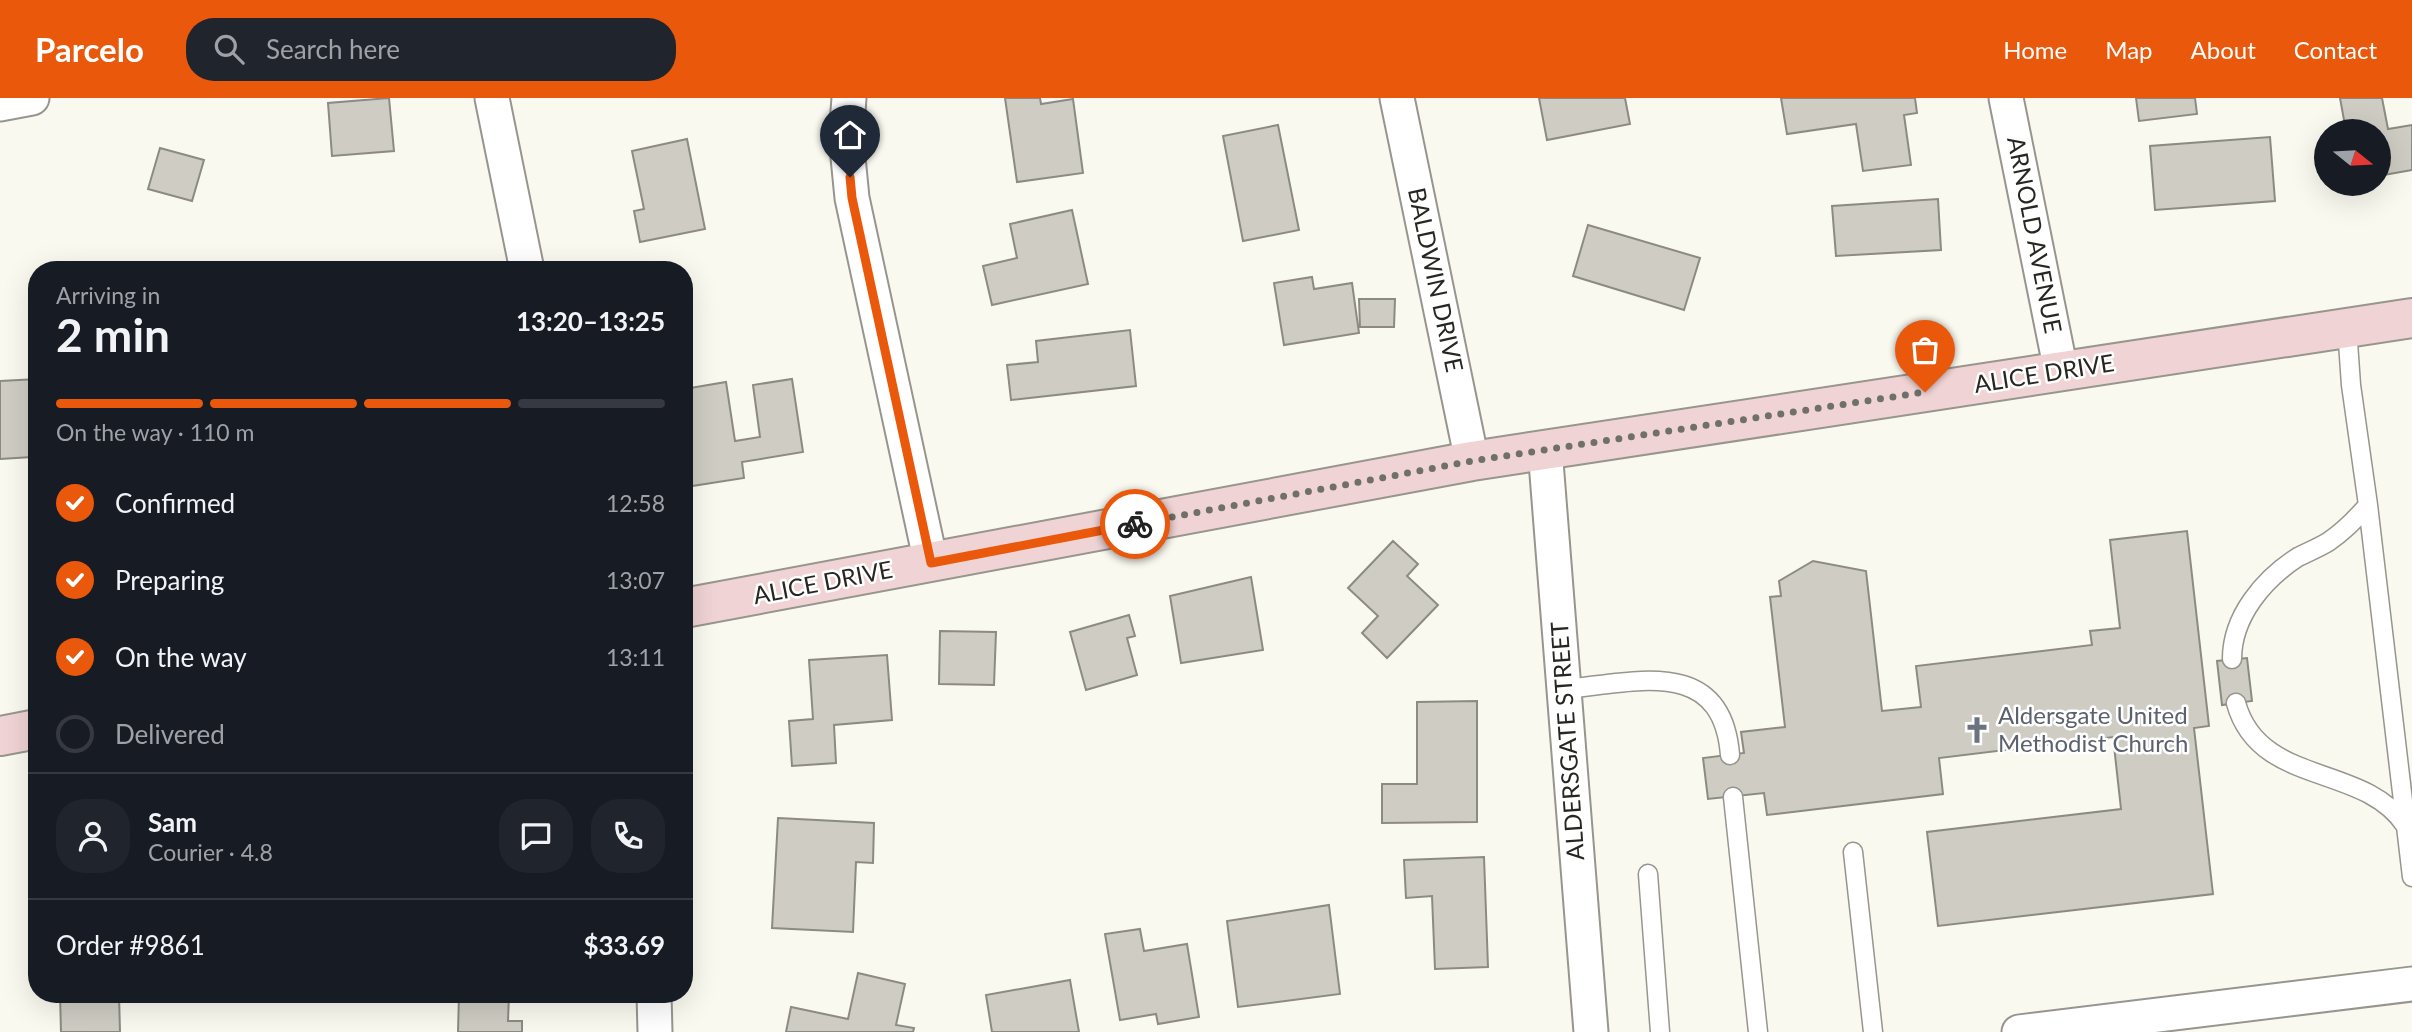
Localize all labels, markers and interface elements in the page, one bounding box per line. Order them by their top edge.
search box [186,18,676,81]
text: Parcelo [35,29,144,69]
icon: search [210,30,248,68]
text: Search here [266,33,400,65]
text: Home [2003,35,2067,64]
text: Map [2105,35,2153,64]
text: About [2191,35,2256,64]
text: Contact [2294,35,2377,64]
pin [820,105,880,177]
icon: home [831,116,869,154]
north arrow [2314,119,2390,196]
map controls [2314,119,2391,196]
street label: ARNOLD AVENUE [2002,134,2069,335]
street label: BALDWIN DRIVE [1403,185,1470,375]
text: Arriving in [56,281,160,309]
text: 13:20–13:25 [516,305,665,337]
text: 2 min [56,307,170,362]
pin [1895,320,1955,392]
icon: bag [1906,331,1944,369]
street label: ALICE DRIVE [1972,347,2116,398]
text: On the way · 110 m [56,418,255,446]
icon: check [56,484,94,522]
text: Confirmed [115,487,235,519]
text: 12:58 [606,489,665,517]
courier [1100,489,1170,559]
icon: bike [1116,505,1154,543]
street label: ALICE DRIVE [751,554,895,609]
icon: check [56,561,94,599]
text: Preparing [115,564,224,596]
text: 13:07 [606,566,665,594]
street label: ALDERSGATE STREET [1544,621,1589,861]
icon: check [56,638,94,676]
text: On the way [115,641,247,673]
text: 13:11 [606,643,665,671]
place label: Aldersgate United Methodist Church [1998,700,2188,757]
church icon: Aldersgate United Methodist Church [1962,715,1992,745]
text: Delivered [115,718,225,750]
button: person [56,799,130,873]
button: chat [499,799,573,873]
button: phone [591,799,665,873]
text: Sam [148,806,197,838]
text: Courier · 4.8 [148,838,273,866]
text: Order #9861 [56,929,205,961]
text: $33.69 [583,929,665,961]

